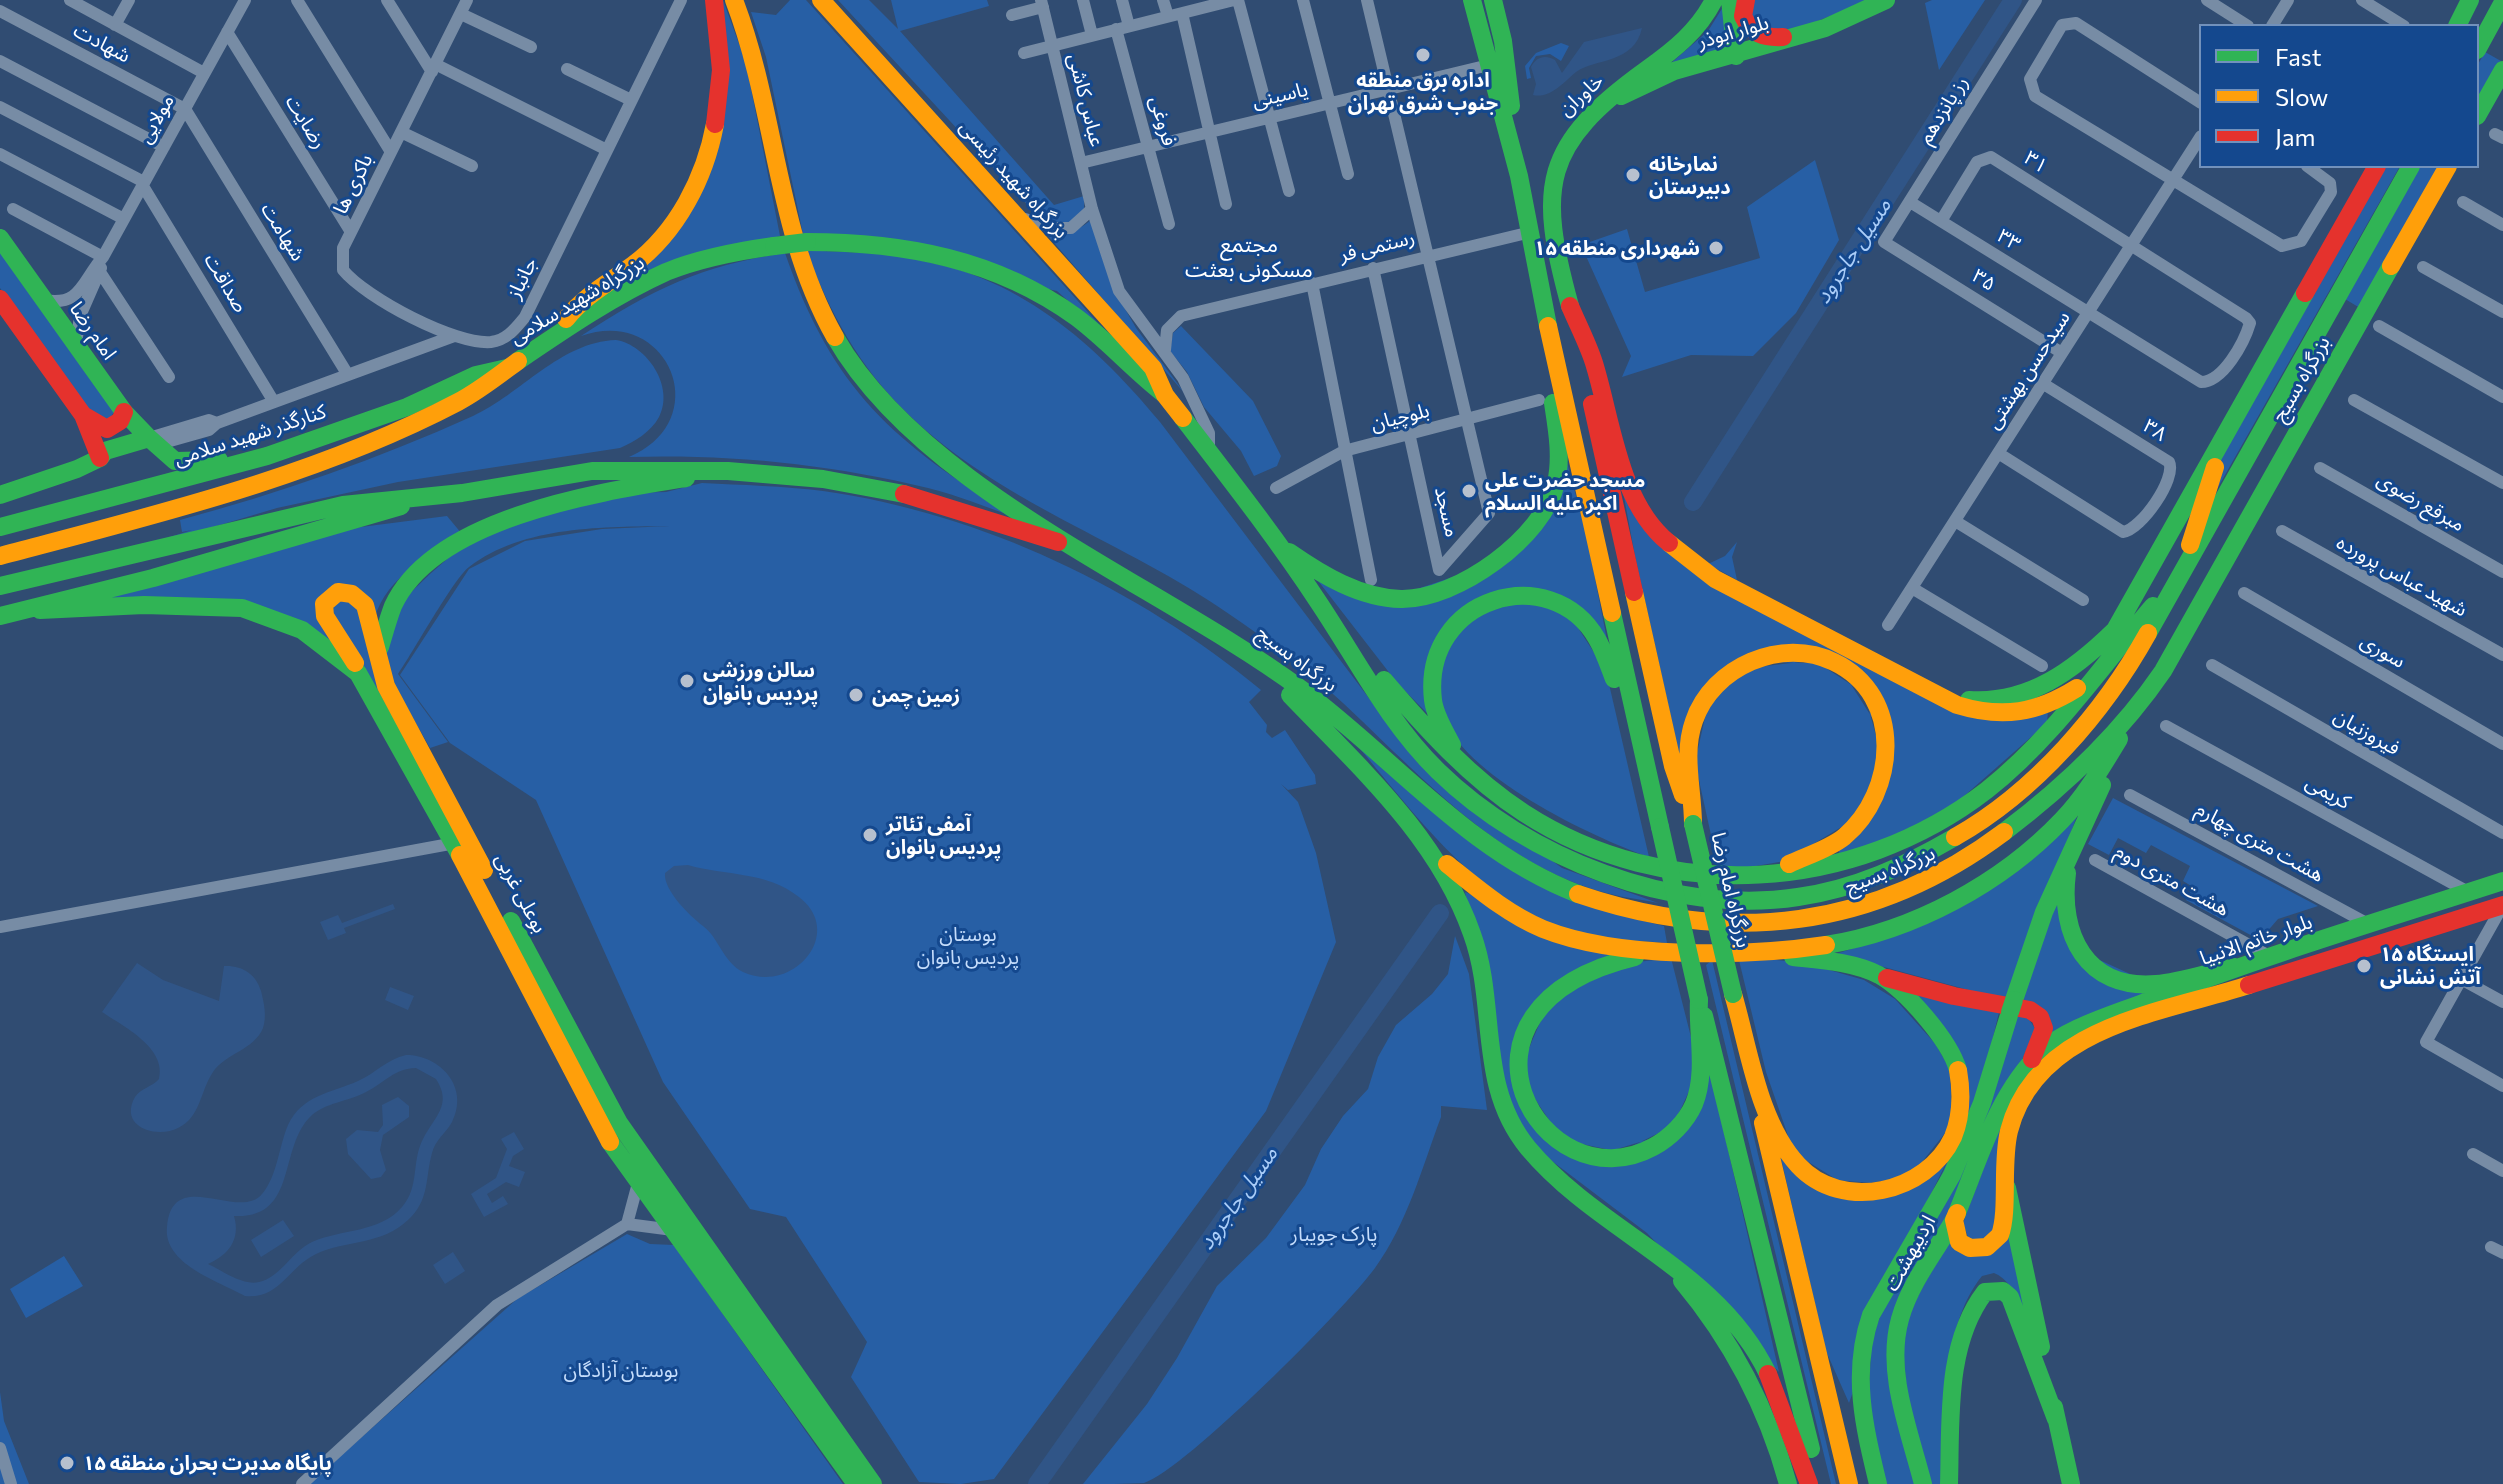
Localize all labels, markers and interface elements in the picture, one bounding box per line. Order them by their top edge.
street label: بلوار ابوذر [1695,10,1771,54]
street label: شهادت [69,18,135,68]
legend [2199,24,2479,168]
text: Fast [2275,42,2322,71]
marker: اداره برق منطقه جنوب شرق تهران [1414,46,1432,64]
street label: عباس کاشی [1063,51,1109,149]
place label: اداره برق منطقه جنوب شرق تهران [1348,68,1498,115]
street label: خاوران [1554,69,1608,121]
street label: رز پانزدهم [1913,72,1973,148]
street label: یاسینی [1250,77,1310,113]
text: Slow [2275,82,2328,111]
street label: مولايی [133,90,179,148]
street label: رضایت [280,91,332,153]
street label: فروغی [1144,93,1182,149]
street label: بزرگراه شهید رئیسی [954,115,1074,243]
text: Jam [2275,122,2315,151]
street label: ۳۱ [2020,146,2052,178]
street label: باکری ها [328,150,378,218]
place label: نمارخانه دبیرستان [1649,152,1731,199]
marker: نمارخانه دبیرستان [1624,166,1642,184]
water label: مسیل جاجرود [1809,193,1897,309]
street label: شهامت [256,199,310,265]
street label: ۳۳ [1993,224,2025,256]
street label: رستمی فر [1337,225,1417,267]
district label: مجتمع مسکونی بعثت [1185,232,1313,284]
place label: شهرداری منطقه ۱۵ [1534,236,1700,260]
marker: شهرداری منطقه ۱۵ [1707,239,1725,257]
street label: صداقت [199,249,253,317]
street label: بزرگراه شهید سلامی [505,250,649,350]
street label: جانباز [502,253,542,303]
street label: ۳۵ [1968,264,2000,296]
street label: امام رضا [64,297,122,365]
street label: سیدحسن بهشتی [1981,307,2075,433]
street label: بزرگراه بسیج [2267,332,2335,426]
street label: بلوچیان [1368,398,1432,436]
street label: کنارگذر شهید سلامی [171,399,329,471]
street label: ۳۸ [2139,414,2171,446]
street label: مبرقع رضوی [2373,467,2469,537]
place label: مسجد حضرت علی اکبر علیه السلام [1485,468,1645,515]
marker: مسجد حضرت علی اکبر علیه السلام [1460,482,1478,500]
street label: مسجد [1430,485,1464,539]
street label: شهید عباس پرورده [2332,530,2472,622]
street label: بزرگراه بسیج [1252,621,1342,697]
street label: سوری [2356,629,2410,673]
place label: سالن ورزشی پردیس بانوان [703,658,818,705]
marker: سالن ورزشی پردیس بانوان [678,672,696,690]
place label: زمین چمن [872,683,960,707]
marker: زمین چمن [847,686,865,704]
street label: فیروزنیان [2330,704,2404,760]
street label: کریمی [2301,770,2355,814]
street label: هشت متری چهارم [2192,797,2328,887]
place label: آمفی تئاتر پردیس بانوان [886,812,1001,859]
marker: آمفی تئاتر پردیس بانوان [861,826,879,844]
street label: بزرگراه امام رضا [1706,830,1756,950]
street label: هشت متری دوم [2111,839,2233,921]
street label: بزرگراه بسیج [1841,841,1939,899]
street label: بوعلی غربی [490,849,552,937]
street label: بلوار خاتم الانبیا [2197,910,2315,970]
park label: بوستان پردیس بانوان [917,922,1019,969]
place label: ایستگاه ۱۵ آتش نشانی [2380,942,2481,989]
marker: ایستگاه ۱۵ آتش نشانی [2355,957,2373,975]
water label: مسیل جاجرود [1193,1141,1283,1255]
street label: اردیبهشت [1879,1211,1941,1295]
park label: پارک جویبار [1291,1222,1377,1246]
park label: بوستان آزادگان [564,1358,678,1382]
place label: پایگاه مدیرت بحران منطقه ۱۵ [83,1451,332,1475]
marker: پایگاه مدیرت بحران منطقه ۱۵ [58,1454,76,1472]

